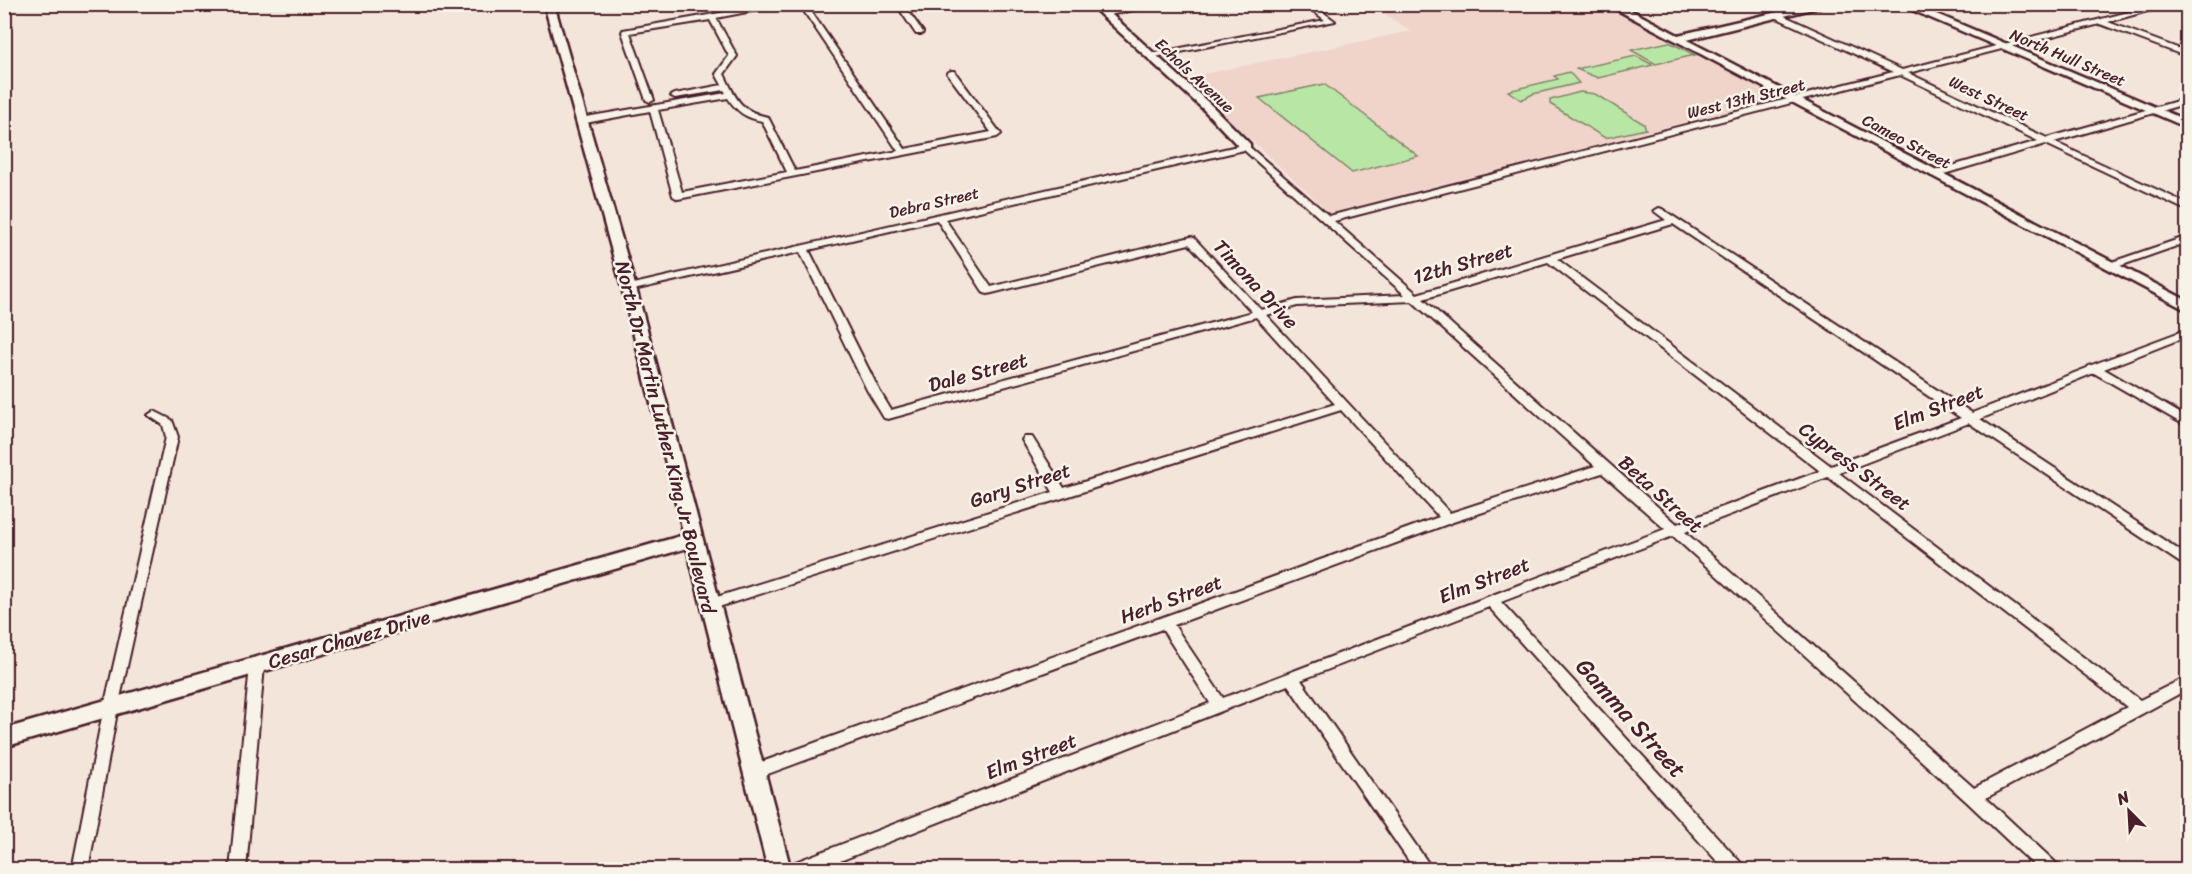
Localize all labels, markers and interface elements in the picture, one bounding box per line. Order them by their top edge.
street label: North Hull Street [2005,20,2130,95]
street label: Echols Avenue [1148,30,1242,120]
street label: West Street [1944,67,2034,130]
street label: West 13th Street [1684,70,1808,127]
street label: Cameo Street [1857,106,1957,177]
street label: Debra Street [886,178,982,227]
street label: Timona Drive [1204,231,1307,338]
street label: 12th Street [1409,232,1518,294]
street label: North Dr Martin Luther King Jr Boulevard [605,257,727,619]
street label: Dale Street [925,342,1032,403]
street label: Elm Street [1887,374,1989,441]
street label: Cypress Street [1791,412,1919,521]
street label: Beta Street [1610,446,1712,543]
street label: Gary Street [965,453,1075,518]
street label: Elm Street [1433,547,1535,614]
street label: Herb Street [1115,565,1228,634]
street label: Cesar Chavez Drive [264,600,435,679]
street label: Gamma Street [1565,648,1697,788]
street label: Elm Street [980,723,1082,790]
north arrow [2099,781,2159,841]
text: N [2111,782,2135,814]

